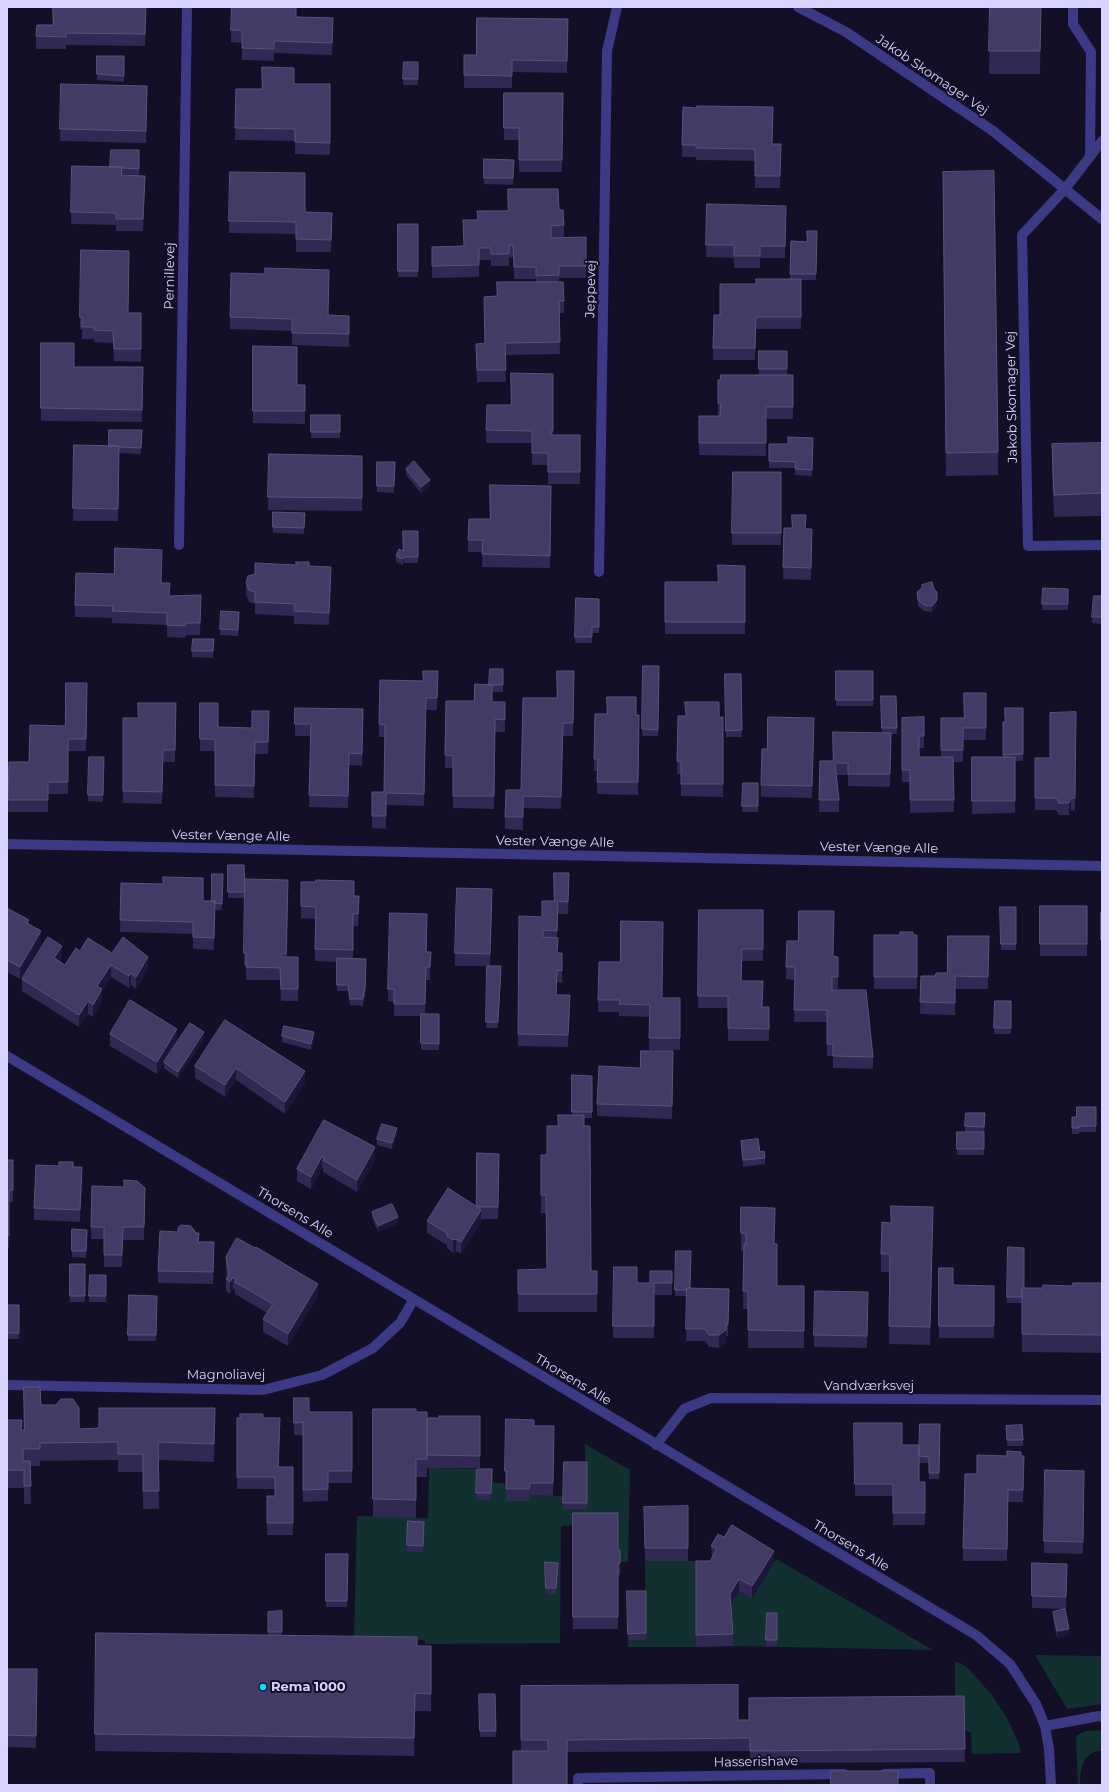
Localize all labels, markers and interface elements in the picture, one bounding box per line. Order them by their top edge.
street label: Jakob Skomager Vej [873,32,991,118]
street label: Pernillevej [162,242,178,310]
street label: Jeppevej [583,260,599,318]
street label: Jakob Skomager Vej [1003,331,1021,463]
street label: Vester Vænge Alle [172,827,290,845]
street label: Vester Vænge Alle [496,833,614,851]
street label: Vester Vænge Alle [820,839,938,857]
street label: Thorsens Alle [254,1184,336,1242]
street label: Thorsens Alle [532,1351,614,1409]
street label: Magnoliavej [187,1367,265,1383]
street label: Vandværksvej [824,1378,914,1394]
street label: Thorsens Alle [810,1517,892,1575]
place label: Rema 1000 [271,1679,346,1695]
marker: Rema 1000 [258,1682,268,1692]
street label: Hasserishave [713,1753,799,1771]

